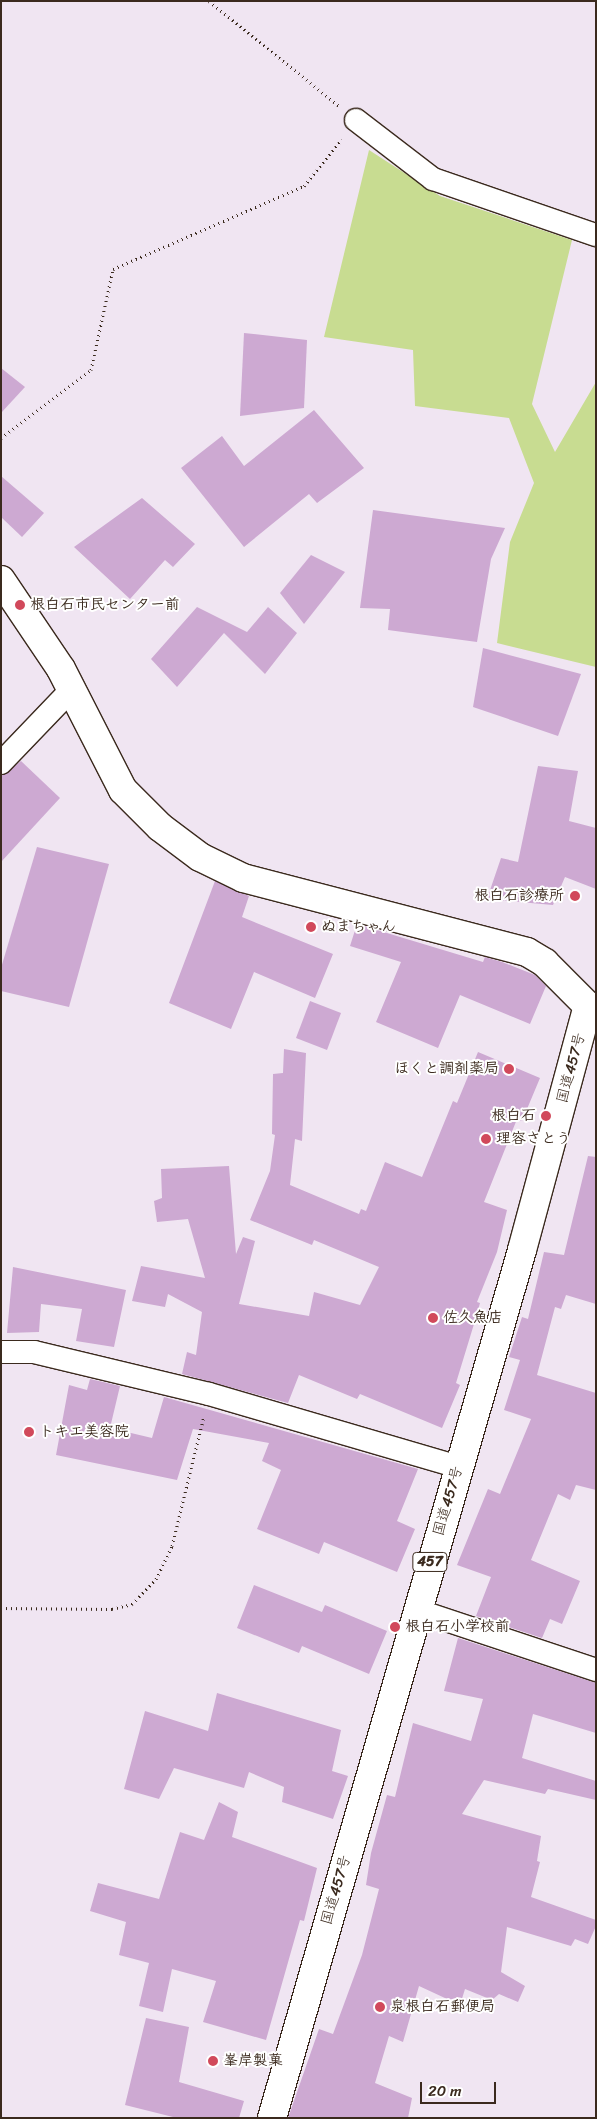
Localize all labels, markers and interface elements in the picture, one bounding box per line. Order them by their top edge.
place label: 根白石市民センター前 [30,596,180,614]
marker: 根白石市民センター前 [14,599,26,611]
place label: 根白石診療所 [474,887,564,905]
marker: 根白石診療所 [568,889,582,903]
place label: ぬまちゃん [321,918,396,936]
marker: ぬまちゃん [305,921,317,933]
street label: 国道457号 [553,1031,589,1105]
place label: ほくと調剤薬局 [394,1060,499,1078]
marker: ほくと調剤薬局 [503,1063,515,1075]
place label: 根白石 [491,1107,536,1125]
marker: 根白石 [540,1110,552,1122]
place label: 理容さとう [496,1130,571,1148]
marker: 理容さとう [480,1133,492,1145]
place label: 佐久魚店 [443,1309,503,1327]
marker: 佐久魚店 [427,1312,439,1324]
place label: トキエ美容院 [39,1423,129,1441]
marker: トキエ美容院 [23,1426,35,1438]
street label: 国道457号 [429,1464,467,1538]
road number: 457 [411,1550,449,1574]
place label: 根白石小学校前 [405,1618,510,1636]
marker: 根白石小学校前 [389,1621,401,1633]
street label: 国道457号 [317,1853,355,1927]
place label: 泉根白石郵便局 [390,1998,495,2016]
marker: 泉根白石郵便局 [374,2001,386,2013]
place label: 峯岸製菓 [223,2052,283,2070]
marker: 峯岸製菓 [207,2055,219,2067]
scale bar [422,2072,498,2104]
text: 20 m [428,2078,462,2104]

